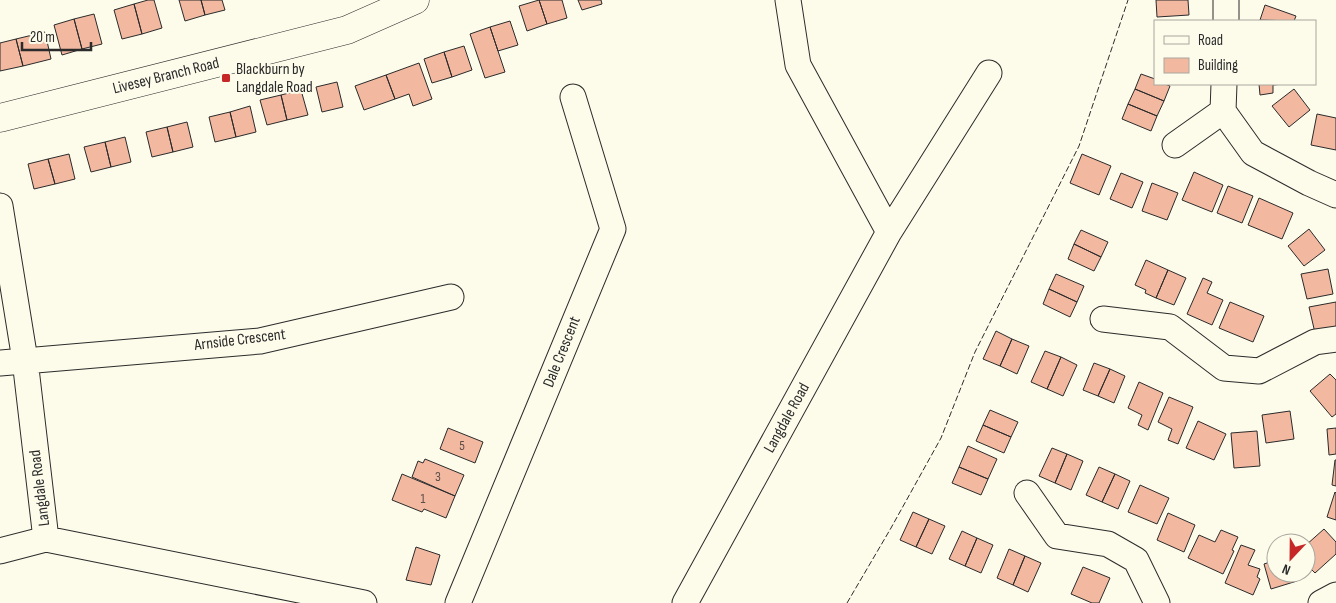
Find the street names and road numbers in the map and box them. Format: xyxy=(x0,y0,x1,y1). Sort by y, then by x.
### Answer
street label: Livesey Branch Road xyxy=(111,54,221,98)
street label: Dale Crescent xyxy=(539,314,585,390)
street label: Arnside Crescent xyxy=(192,325,287,355)
street label: Langdale Road xyxy=(760,380,814,456)
street label: Langdale Road xyxy=(26,449,54,527)

